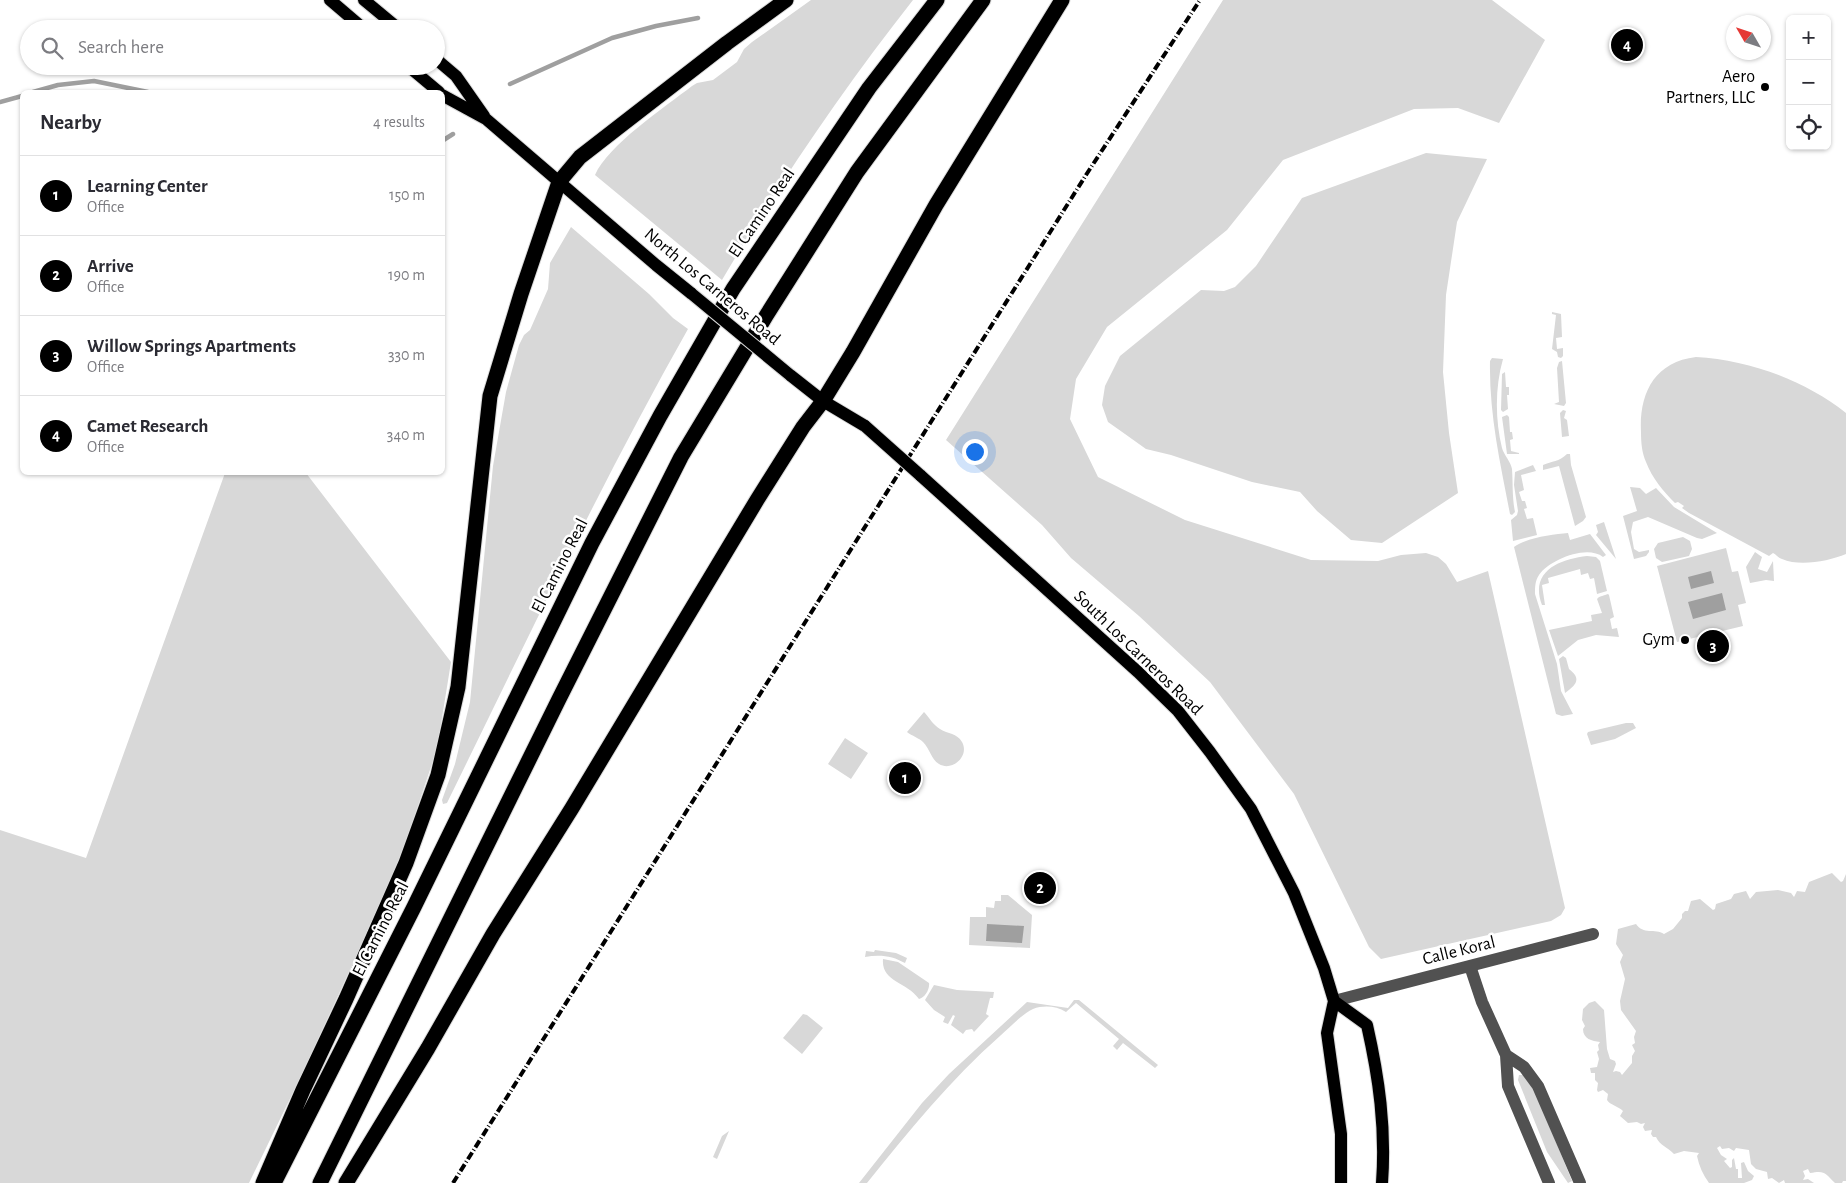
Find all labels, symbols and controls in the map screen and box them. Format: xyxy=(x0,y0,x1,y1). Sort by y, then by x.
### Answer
north arrow xyxy=(1726,15,1771,60)
map controls xyxy=(1786,15,1831,150)
button: + xyxy=(1786,15,1831,60)
search box xyxy=(20,20,445,75)
pin: 4 xyxy=(1611,26,1643,64)
icon: search xyxy=(38,34,66,62)
text: Search here xyxy=(78,38,164,57)
button: − xyxy=(1786,60,1831,105)
place label: Aero Partners, LLC xyxy=(1666,68,1755,107)
marker: Aero Partners, LLC xyxy=(1759,81,1771,93)
button: locate xyxy=(1786,105,1831,150)
text: Nearby xyxy=(40,112,101,133)
text: 4 results xyxy=(373,114,425,130)
street label: El Camino Real xyxy=(726,165,798,261)
text: Learning Center xyxy=(87,177,208,196)
text: 1 xyxy=(53,187,59,203)
text: 150 m xyxy=(389,187,425,203)
text: Office xyxy=(87,199,124,215)
street label: North Los Carneros Road xyxy=(641,225,783,349)
text: Arrive xyxy=(87,257,134,276)
text: 2 xyxy=(52,267,60,283)
text: 190 m xyxy=(388,267,425,283)
text: Office xyxy=(87,279,124,295)
text: Willow Springs Apartments xyxy=(87,337,296,356)
text: 3 xyxy=(53,347,59,363)
text: 330 m xyxy=(388,347,425,363)
text: Office xyxy=(87,359,124,375)
text: Camet Research xyxy=(87,417,208,436)
text: 4 xyxy=(52,427,60,443)
text: 340 m xyxy=(387,427,425,443)
text: Office xyxy=(87,439,124,455)
your location xyxy=(962,439,988,465)
street label: El Camino Real xyxy=(528,516,592,616)
street label: South Los Carneros Road xyxy=(1070,587,1206,719)
pin: 3 xyxy=(1697,627,1729,665)
place label: Gym xyxy=(1642,631,1675,649)
marker: Gym xyxy=(1679,634,1691,646)
pin: 1 xyxy=(889,759,921,797)
pin: 2 xyxy=(1024,869,1056,907)
street label: El Camino Real xyxy=(349,879,413,979)
street label: Calle Koral xyxy=(1421,933,1497,969)

